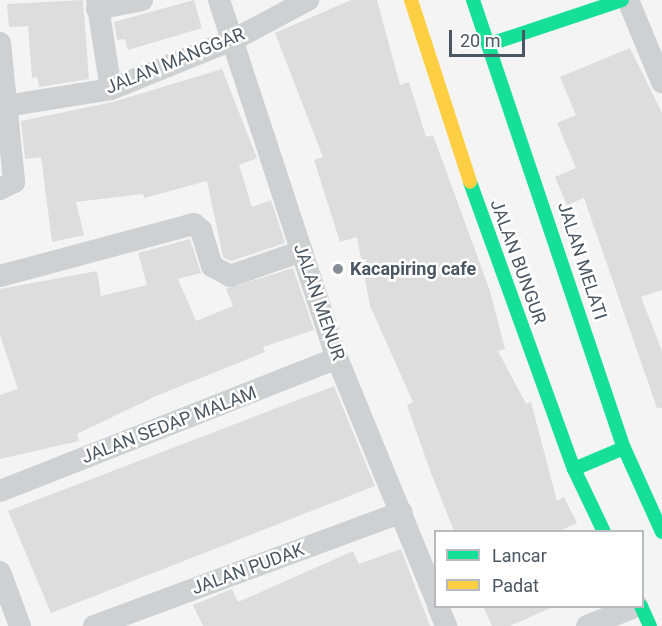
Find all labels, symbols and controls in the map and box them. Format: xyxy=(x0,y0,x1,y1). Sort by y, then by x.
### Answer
scale bar xyxy=(452,18,528,56)
street label: JALAN MANGGAR xyxy=(102,23,248,99)
text: 20 m xyxy=(460,30,500,51)
street label: JALAN BUNGUR xyxy=(485,197,551,327)
street label: JALAN MELATI xyxy=(553,199,611,323)
street label: JALAN MENUR xyxy=(289,241,349,363)
place label: Kacapiring cafe xyxy=(350,258,476,280)
marker: Kacapiring cafe xyxy=(331,262,345,276)
street label: JALAN SEDAP MALAM xyxy=(79,382,259,468)
legend xyxy=(434,530,644,608)
street label: JALAN PUDAK xyxy=(189,539,307,599)
text: Lancar xyxy=(492,545,547,566)
text: Padat xyxy=(492,575,539,596)

